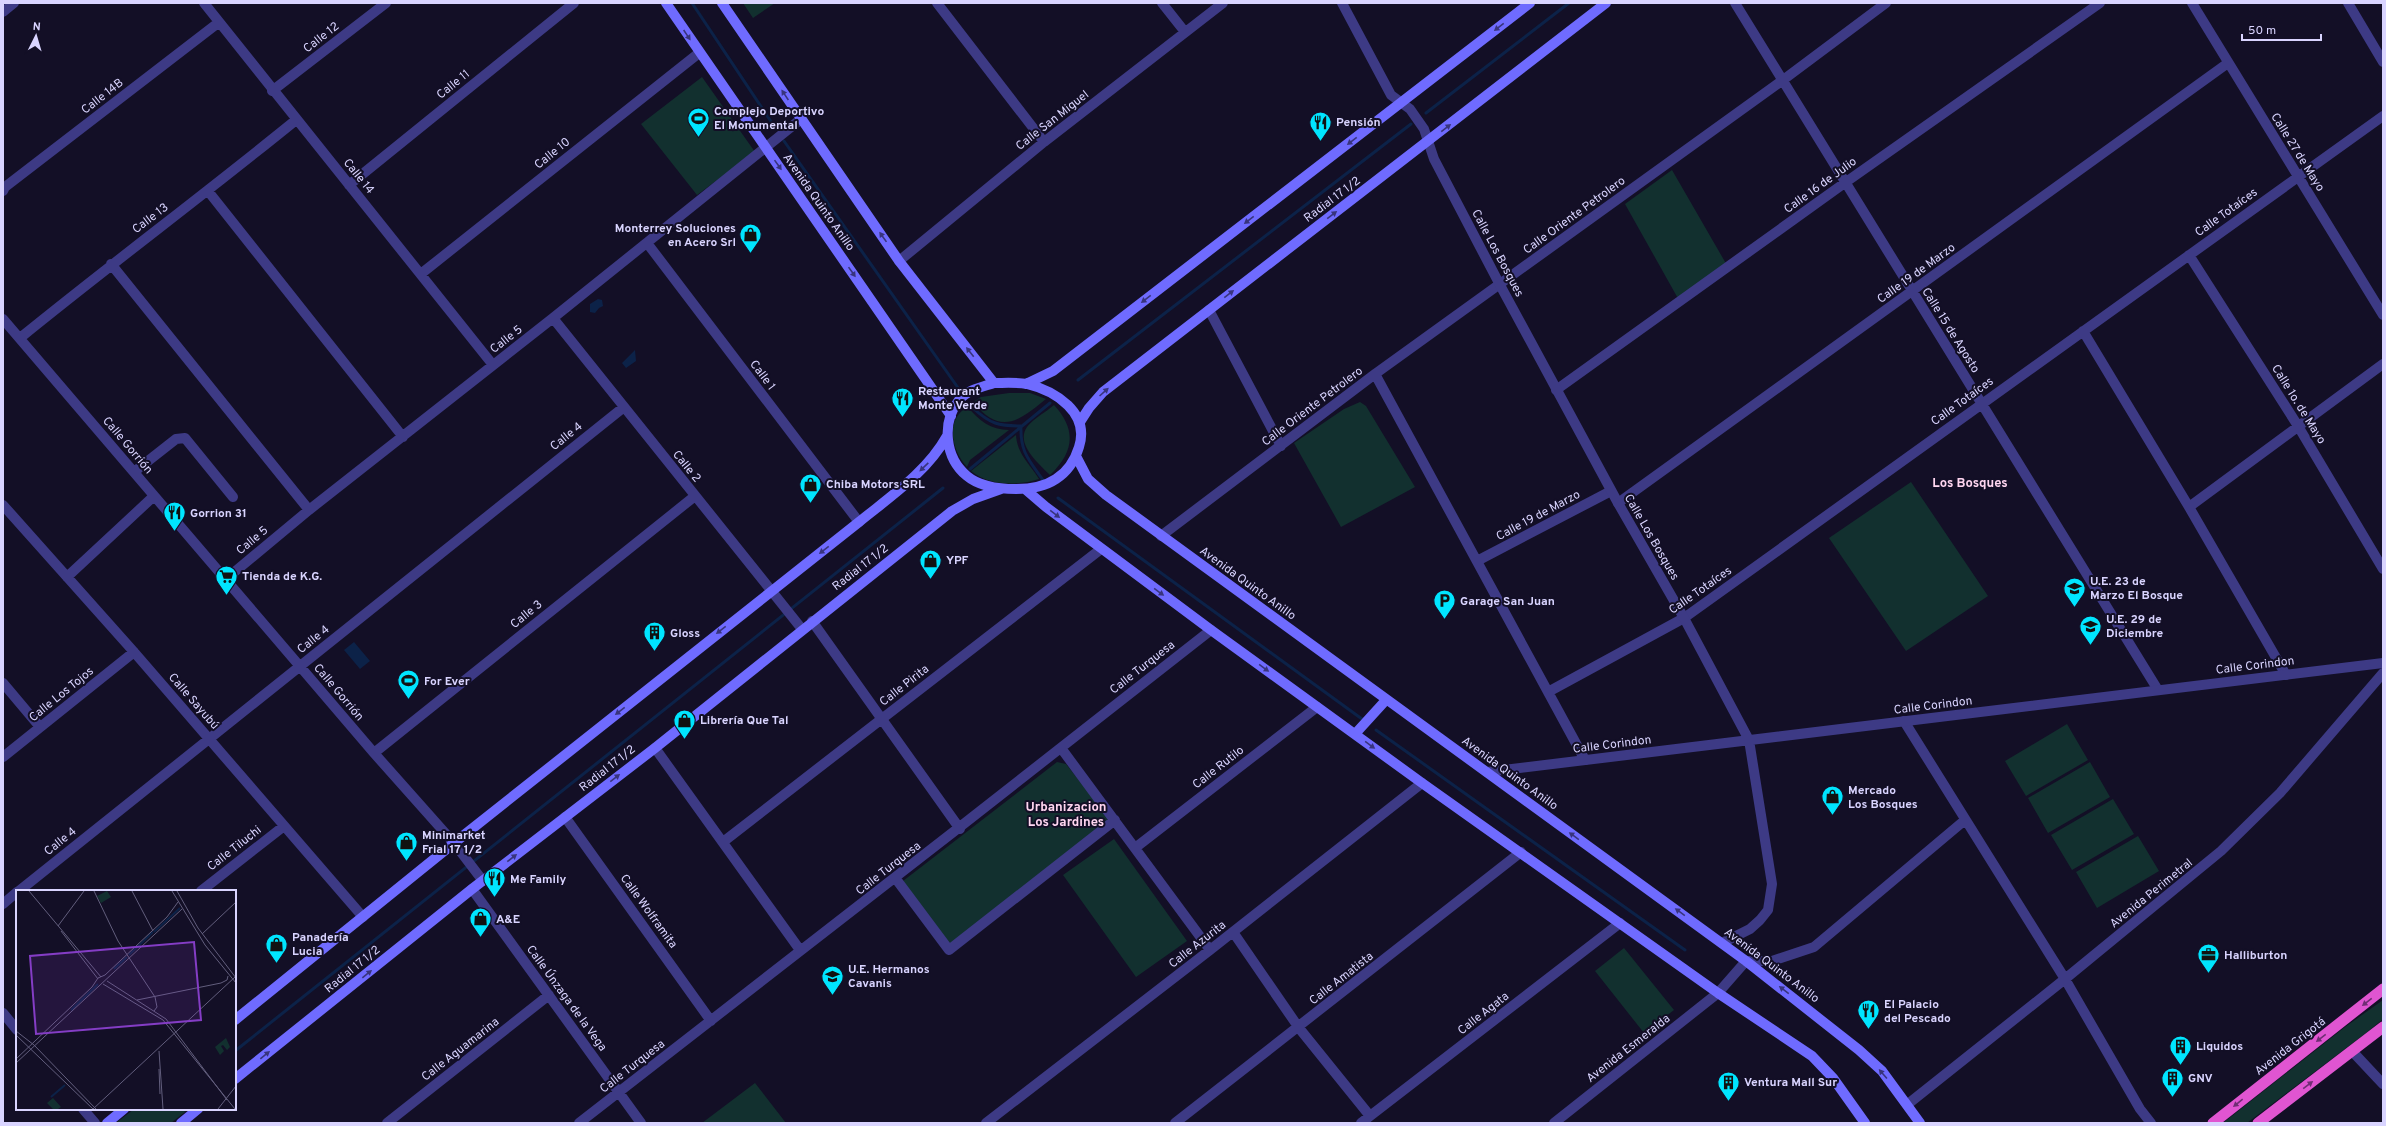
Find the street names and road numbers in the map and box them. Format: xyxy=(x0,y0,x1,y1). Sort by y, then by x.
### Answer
street label: Calle 12 xyxy=(300,19,343,57)
street label: Calle 11 xyxy=(434,66,474,103)
street label: Calle 14B xyxy=(78,75,127,118)
street label: Calle San Miguel xyxy=(1013,87,1092,154)
street label: Calle 27 de Mayo xyxy=(2267,110,2328,195)
street label: Calle 10 xyxy=(531,134,574,173)
street label: Avenida Quinto Anillo xyxy=(779,151,858,255)
street label: Calle 16 de Julio xyxy=(1781,154,1860,218)
street label: Calle 14 xyxy=(339,156,377,198)
street label: Radial 17 1/2 xyxy=(1301,173,1364,226)
street label: Calle Oriente Petrolero xyxy=(1520,173,1629,258)
street label: Calle Totaíces xyxy=(2192,185,2261,241)
street label: Calle 13 xyxy=(129,200,172,238)
street label: Calle Los Bosques xyxy=(1467,207,1527,300)
street label: Calle 19 de Marzo xyxy=(1874,240,1959,308)
street label: Calle 15 de Agosto xyxy=(1917,285,1983,377)
street label: Calle 5 xyxy=(487,322,526,358)
street label: Calle 1 xyxy=(746,357,779,394)
street label: Calle 1o. de Mayo xyxy=(2267,362,2329,448)
street label: Calle Oriente Petrolero xyxy=(1259,363,1367,450)
street label: Calle Totaíces xyxy=(1928,374,1997,430)
street label: Calle Gorrión xyxy=(99,414,156,478)
street label: Calle 4 xyxy=(547,419,586,455)
street label: Calle 2 xyxy=(668,447,704,486)
street label: Calle 19 de Marzo xyxy=(1494,487,1584,545)
street label: Calle Los Bosques xyxy=(1620,492,1682,583)
street label: Calle 5 xyxy=(233,523,272,559)
street label: Radial 17 1/2 xyxy=(829,541,892,595)
street label: Avenida Quinto Anillo xyxy=(1196,543,1299,624)
street label: Calle Totaíces xyxy=(1666,563,1735,618)
street label: Calle 3 xyxy=(507,597,546,633)
street label: Calle 4 xyxy=(294,622,333,658)
street label: Calle Turquesa xyxy=(1107,637,1178,698)
street label: Calle Corindon xyxy=(2215,653,2295,679)
street label: Calle Gorrión xyxy=(310,661,367,725)
street label: Calle Pirita xyxy=(877,661,933,710)
street label: Calle Los Tojos xyxy=(26,664,97,726)
street label: Calle Sayubú xyxy=(164,670,222,733)
street label: Calle Corindon xyxy=(1893,693,1973,719)
street label: Calle Corindon xyxy=(1572,732,1652,758)
street label: Avenida Quinto Anillo xyxy=(1458,733,1561,814)
street label: Radial 17 1/2 xyxy=(576,742,639,796)
street label: Calle Rutilo xyxy=(1190,742,1248,793)
street label: Calle Tiluchi xyxy=(204,823,265,875)
street label: Calle 4 xyxy=(41,824,80,860)
street label: Calle Turquesa xyxy=(853,838,924,899)
street label: Avenida Perimetral xyxy=(2107,855,2196,932)
street label: Calle Wolframita xyxy=(616,871,681,952)
street label: Calle Azurita xyxy=(1166,917,1230,972)
street label: Avenida Quinto Anillo xyxy=(1720,925,1823,1007)
street label: Radial 17 1/2 xyxy=(321,942,384,997)
street label: Calle Únzaga de la Vega xyxy=(522,942,610,1055)
street label: Calle Amatista xyxy=(1306,949,1377,1009)
street label: Calle Agata xyxy=(1455,989,1513,1039)
street label: Avenida Esmeralda xyxy=(1583,1011,1674,1087)
street label: Calle Aguamarina xyxy=(418,1014,503,1085)
street label: Avenida Grigotá xyxy=(2252,1014,2329,1080)
street label: Calle Turquesa xyxy=(597,1036,668,1097)

